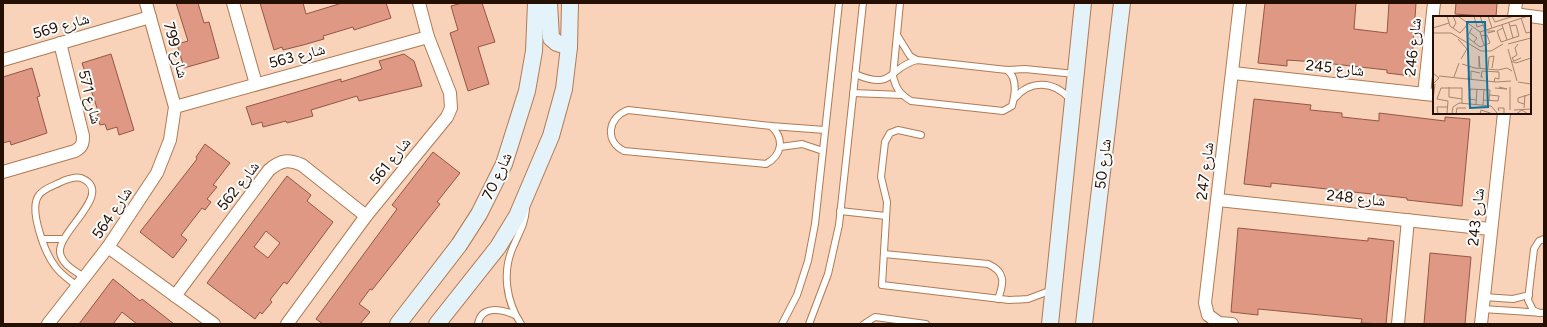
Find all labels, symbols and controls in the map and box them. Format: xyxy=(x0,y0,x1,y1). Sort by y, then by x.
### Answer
street label: شارع 569 xyxy=(31,9,92,44)
inset map xyxy=(1433,16,1531,114)
street label: شارع 246 xyxy=(1401,17,1426,77)
street label: شارع 799 xyxy=(159,20,192,80)
street label: شارع 563 xyxy=(267,40,327,73)
street label: شارع 245 xyxy=(1305,56,1365,81)
street label: شارع 571 xyxy=(74,68,105,126)
street label: شارع 561 xyxy=(366,134,415,189)
street label: شارع 50 xyxy=(1091,138,1116,190)
street label: شارع 247 xyxy=(1193,141,1218,201)
street label: شارع 70 xyxy=(478,149,517,203)
street label: شارع 562 xyxy=(213,158,264,215)
street label: شارع 564 xyxy=(88,184,137,243)
street label: شارع 248 xyxy=(1326,186,1386,211)
street label: شارع 243 xyxy=(1464,187,1489,247)

